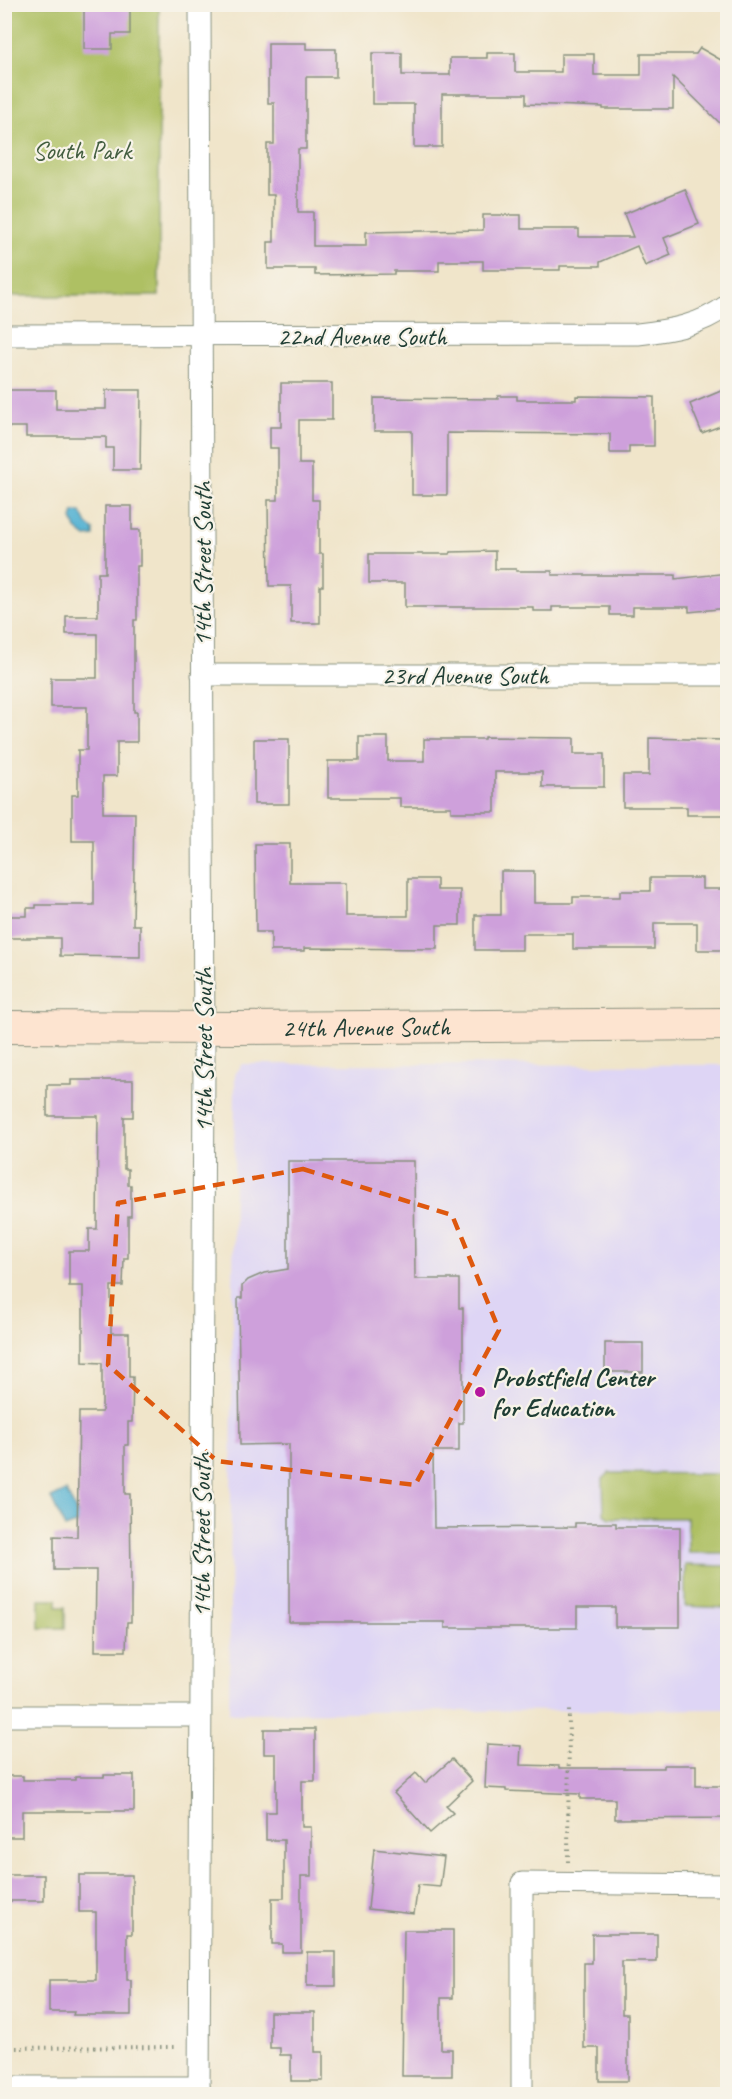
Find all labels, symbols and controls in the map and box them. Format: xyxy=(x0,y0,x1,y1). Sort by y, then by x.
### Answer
park label: South Park xyxy=(33,134,134,167)
street label: 22nd Avenue South xyxy=(277,320,448,353)
street label: 14th Street South xyxy=(186,480,219,646)
street label: 23rd Avenue South xyxy=(381,659,550,692)
street label: 14th Street South xyxy=(187,966,220,1132)
street label: 24th Avenue South xyxy=(282,1010,451,1045)
place label: Probstfield Center for Education xyxy=(492,1361,656,1424)
marker: Probstfield Center for Education xyxy=(473,1385,487,1399)
street label: 14th Street South xyxy=(185,1451,218,1617)

